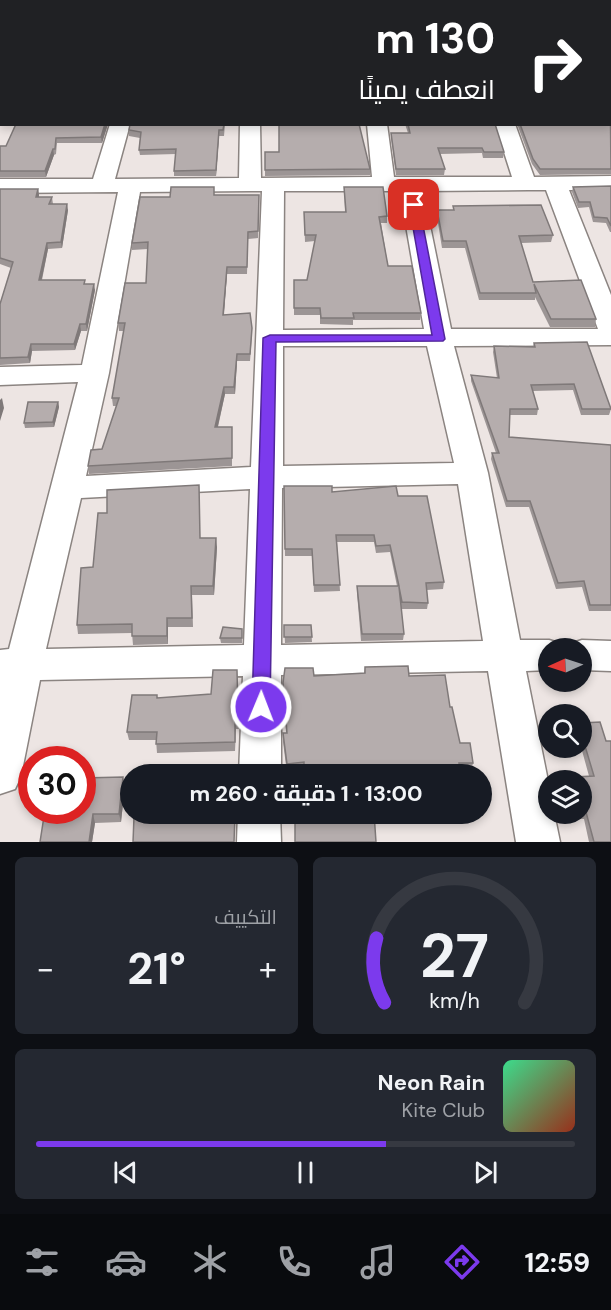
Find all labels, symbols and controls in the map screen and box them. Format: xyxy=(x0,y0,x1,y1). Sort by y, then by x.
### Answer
text: 130 m xyxy=(375,11,495,66)
icon: right xyxy=(516,24,594,102)
text: انعطف يمينًا xyxy=(358,72,495,107)
pin xyxy=(388,179,439,230)
icon: arrive xyxy=(397,188,430,221)
north arrow xyxy=(538,638,592,692)
map controls xyxy=(538,638,592,824)
position arrow xyxy=(229,675,293,739)
button: search xyxy=(538,704,592,758)
speed limit sign: 30 xyxy=(18,746,96,824)
button: layers xyxy=(538,770,592,824)
text: 13:00 · 1 دقيقة · 260 m xyxy=(189,779,423,808)
text: التكييف xyxy=(214,904,277,930)
text: 27 xyxy=(420,915,489,996)
text: 21° xyxy=(127,939,186,998)
text: − xyxy=(36,947,54,990)
text: + xyxy=(259,947,277,990)
text: km/h xyxy=(429,987,480,1015)
text: Neon Rain xyxy=(378,1068,485,1097)
text: Kite Club xyxy=(402,1097,485,1123)
icon: previous xyxy=(109,1156,142,1189)
icon: pause xyxy=(289,1156,322,1189)
icon: next xyxy=(469,1156,502,1189)
icon: filters xyxy=(21,1241,63,1283)
icon: car xyxy=(105,1241,147,1283)
icon: climate xyxy=(189,1241,231,1283)
icon: phone xyxy=(273,1241,315,1283)
icon: music xyxy=(357,1241,399,1283)
icon: directions xyxy=(441,1241,483,1283)
text: 12:59 xyxy=(524,1245,590,1280)

